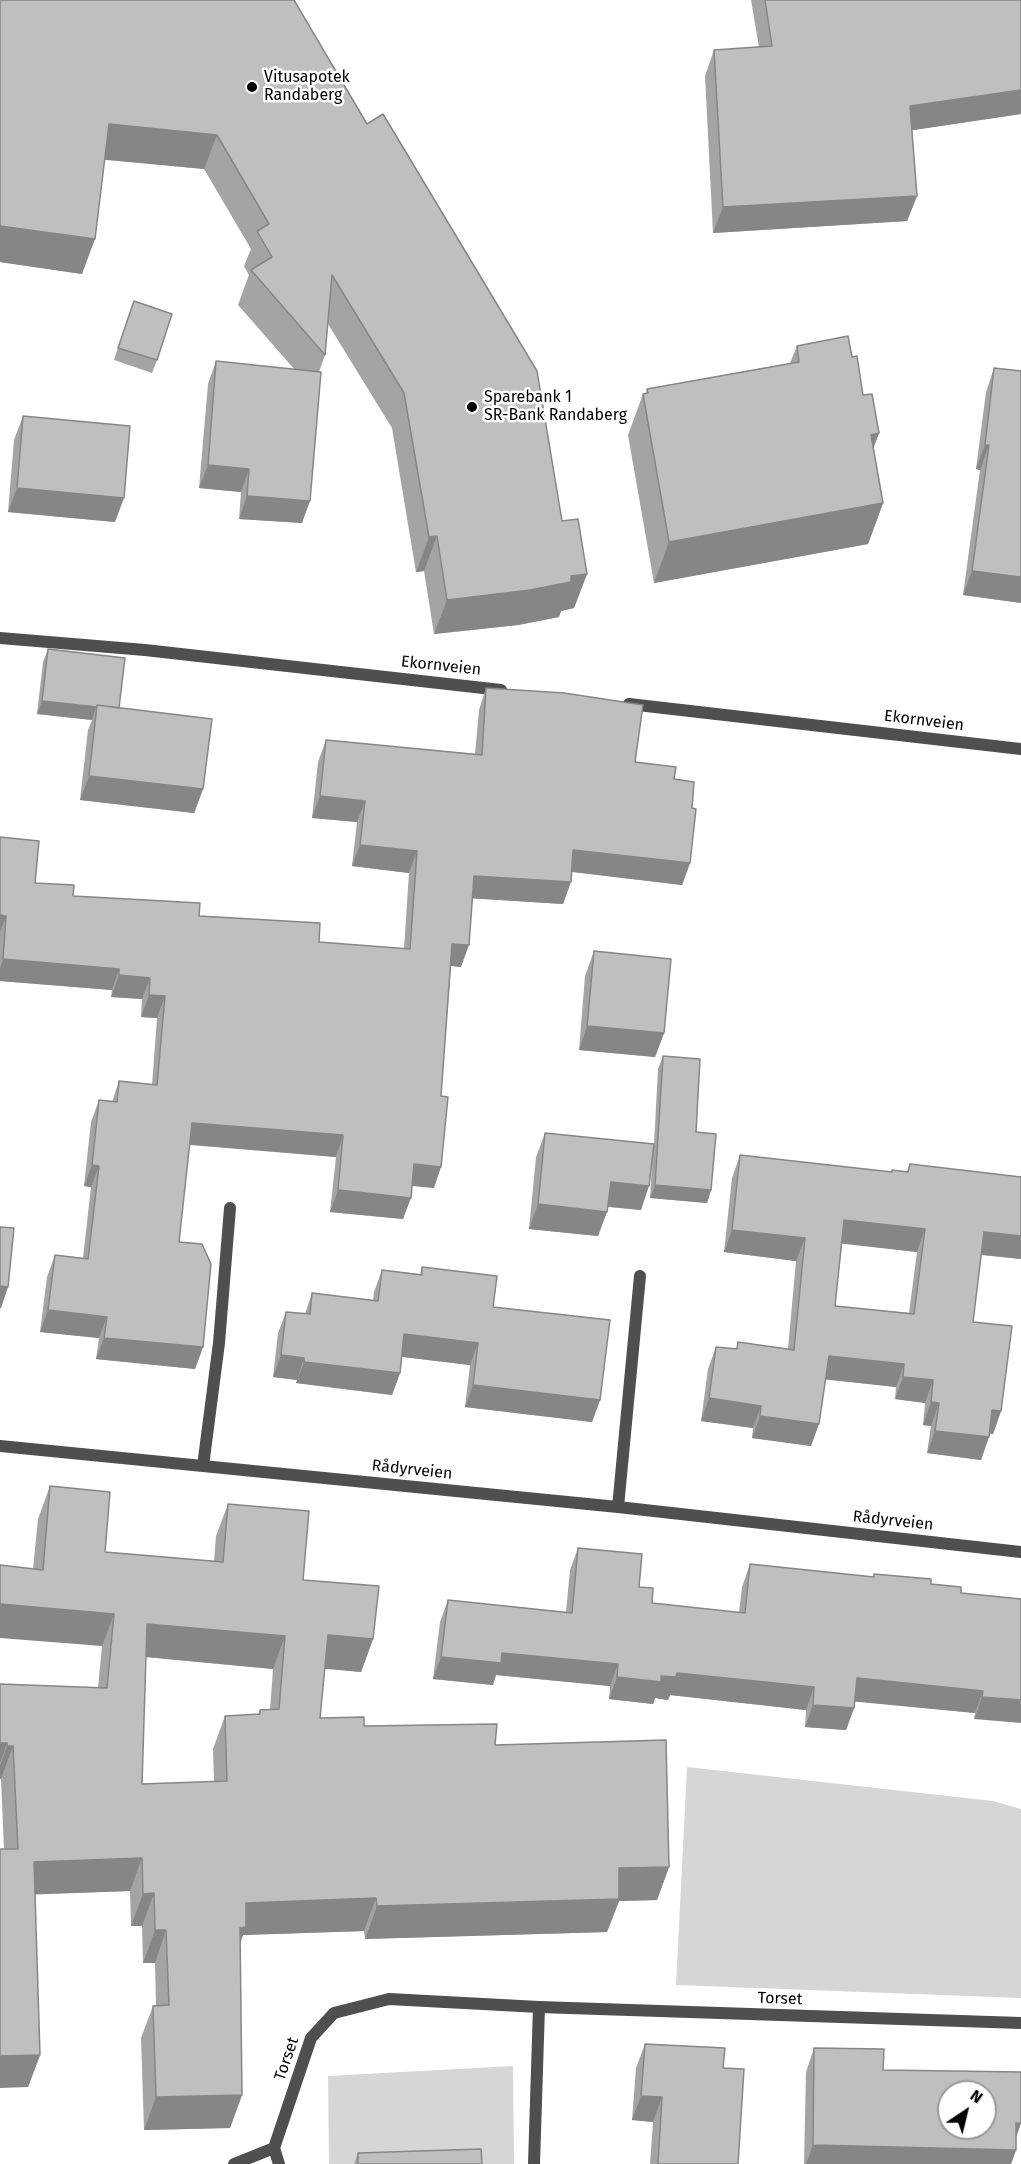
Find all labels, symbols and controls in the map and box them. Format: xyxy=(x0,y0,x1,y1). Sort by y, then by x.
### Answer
place label: Vitusapotek Randaberg xyxy=(264,68,350,106)
marker: Vitusapotek Randaberg xyxy=(245,80,259,94)
place label: Sparebank 1 SR-Bank Randaberg xyxy=(484,388,627,426)
marker: Sparebank 1 SR-Bank Randaberg xyxy=(465,400,479,414)
street label: Ekornveien xyxy=(400,652,482,680)
street label: Ekornveien xyxy=(883,707,965,735)
street label: Rådyrveien xyxy=(371,1456,453,1484)
street label: Rådyrveien xyxy=(852,1507,934,1535)
street label: Torset xyxy=(757,1989,803,2009)
street label: Torset xyxy=(271,2035,303,2083)
north arrow xyxy=(937,2080,997,2140)
text: N xyxy=(967,2086,986,2107)

